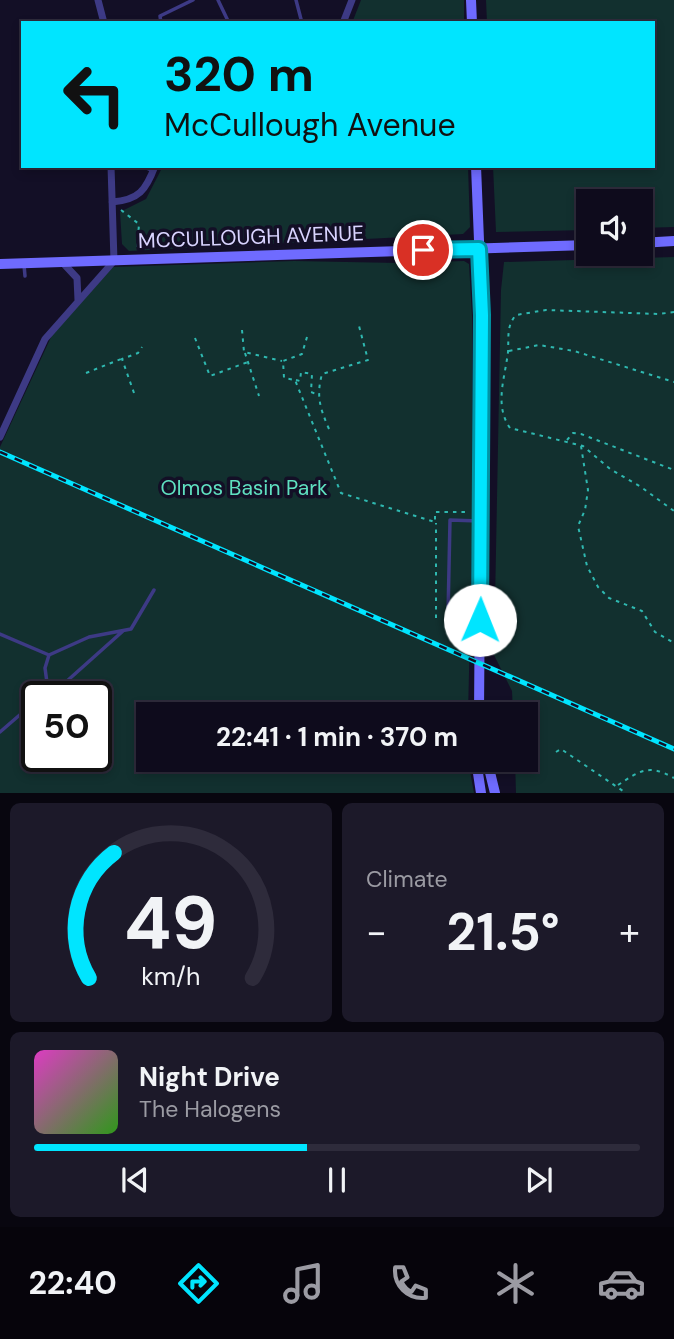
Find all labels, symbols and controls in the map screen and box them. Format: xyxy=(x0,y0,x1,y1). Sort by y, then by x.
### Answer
text: 320 m xyxy=(164,42,314,106)
icon: left xyxy=(49,49,140,140)
text: McCullough Avenue xyxy=(164,104,456,146)
map controls xyxy=(576,189,653,266)
button: sound xyxy=(576,189,653,266)
street label: MCCULLOUGH AVENUE xyxy=(138,219,364,255)
pin xyxy=(393,220,453,280)
icon: arrive xyxy=(404,231,442,269)
park label: Olmos Basin Park xyxy=(160,474,328,502)
position arrow xyxy=(443,583,517,657)
speed limit sign: 50 xyxy=(21,681,112,772)
text: 22:41 · 1 min · 370 m xyxy=(216,720,458,754)
text: Climate xyxy=(366,864,448,894)
text: 49 xyxy=(124,877,218,972)
text: 21.5° xyxy=(446,898,560,966)
text: − xyxy=(366,907,387,957)
text: + xyxy=(619,907,640,957)
text: km/h xyxy=(141,960,201,993)
text: Night Drive xyxy=(139,1060,280,1094)
text: The Halogens xyxy=(139,1094,281,1124)
icon: previous xyxy=(116,1161,154,1199)
icon: pause xyxy=(318,1161,356,1199)
icon: next xyxy=(520,1161,558,1199)
icon: directions xyxy=(174,1259,223,1308)
icon: music xyxy=(279,1259,328,1308)
icon: phone xyxy=(385,1259,434,1308)
icon: climate xyxy=(491,1259,540,1308)
icon: car xyxy=(597,1259,646,1308)
text: 22:40 xyxy=(28,1262,117,1304)

